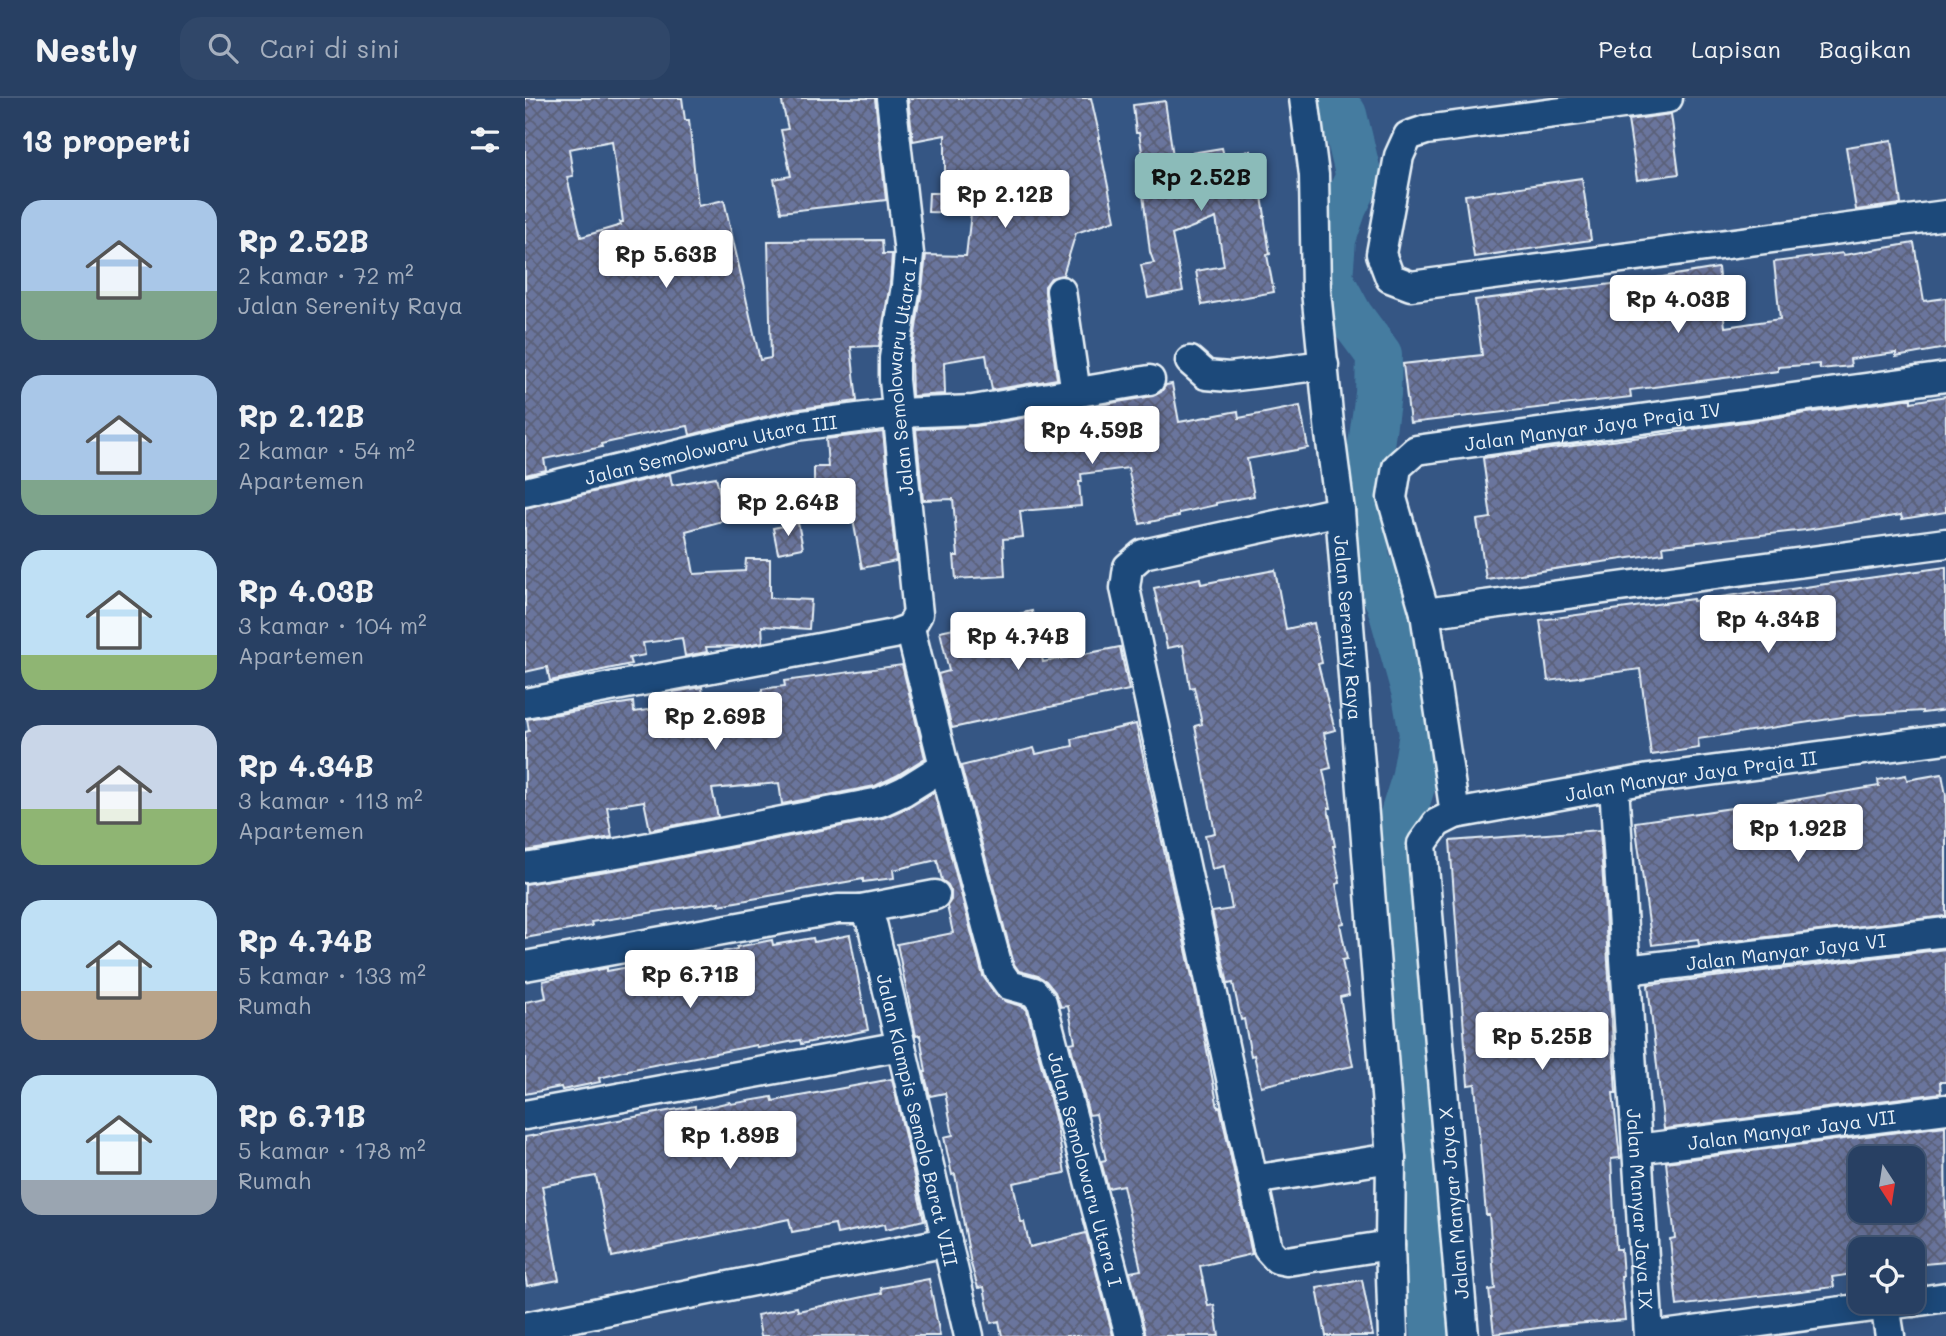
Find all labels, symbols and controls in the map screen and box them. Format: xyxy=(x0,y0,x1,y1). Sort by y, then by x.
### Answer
search box xyxy=(180,17,670,80)
text: Nestly xyxy=(35,27,138,70)
icon: search xyxy=(204,29,242,67)
text: Cari di sini xyxy=(260,31,400,65)
text: Peta xyxy=(1598,33,1653,64)
text: Lapisan xyxy=(1691,33,1781,64)
text: Bagikan xyxy=(1819,33,1911,64)
text: 13 properti xyxy=(21,120,192,160)
icon: filters xyxy=(466,121,504,159)
pin: Rp 2.52B xyxy=(1129,153,1273,213)
text: Rp 2.52B xyxy=(1151,161,1251,191)
pin: Rp 2.12B xyxy=(933,170,1077,230)
text: Rp 2.12B xyxy=(956,178,1054,208)
text: Rp 2.52B xyxy=(238,220,369,260)
icon: home xyxy=(77,228,161,312)
pin: Rp 5.63B xyxy=(594,230,738,290)
text: Rp 5.63B xyxy=(615,238,717,268)
street label: Jalan Semolowaru Utara I xyxy=(881,255,921,497)
text: 2 kamar · 72 m² xyxy=(238,260,414,290)
pin: Rp 4.03B xyxy=(1606,275,1750,335)
text: Rp 4.03B xyxy=(1626,283,1730,313)
text: Jalan Serenity Raya xyxy=(238,290,463,320)
text: Rp 2.12B xyxy=(238,395,365,435)
street label: Jalan Manyar Jaya Praja IV xyxy=(1463,396,1722,456)
icon: home xyxy=(77,403,161,487)
pin: Rp 4.59B xyxy=(1020,406,1164,466)
street label: Jalan Semolowaru Utara III xyxy=(582,408,839,490)
text: Rp 4.59B xyxy=(1040,414,1144,444)
text: 2 kamar · 54 m² xyxy=(238,435,415,465)
text: Apartemen xyxy=(238,465,364,495)
pin: Rp 2.64B xyxy=(716,478,860,538)
text: Rp 2.64B xyxy=(737,486,839,516)
street label: Jalan Serenity Raya xyxy=(1329,534,1369,721)
text: Rp 4.03B xyxy=(238,570,374,610)
icon: home xyxy=(77,578,161,662)
pin: Rp 4.34B xyxy=(1696,596,1840,655)
text: Rp 4.34B xyxy=(1716,603,1820,633)
text: 3 kamar · 104 m² xyxy=(238,610,427,640)
pin: Rp 4.74B xyxy=(946,612,1090,672)
text: Rp 4.74B xyxy=(966,620,1070,650)
text: Apartemen xyxy=(238,640,364,670)
pin: Rp 2.69B xyxy=(643,692,787,752)
text: Rp 2.69B xyxy=(664,700,766,730)
street label: Jalan Manyar Jaya Praja II xyxy=(1563,744,1819,806)
text: Rp 4.34B xyxy=(238,745,374,785)
icon: home xyxy=(77,753,161,837)
text: 3 kamar · 113 m² xyxy=(238,785,423,815)
pin: Rp 1.92B xyxy=(1726,804,1870,864)
text: Rp 1.92B xyxy=(1749,812,1847,842)
text: Apartemen xyxy=(238,815,364,845)
text: Rp 4.74B xyxy=(238,920,373,960)
street label: Jalan Manyar Jaya VI xyxy=(1685,927,1887,975)
icon: home xyxy=(77,928,161,1012)
pin: Rp 6.71B xyxy=(618,950,762,1010)
text: Rp 6.71B xyxy=(641,958,739,988)
text: 5 kamar · 133 m² xyxy=(238,960,426,990)
street label: Jalan Klampis Semolo Barat VIII xyxy=(872,971,965,1268)
text: Rumah xyxy=(238,990,311,1020)
pin: Rp 5.25B xyxy=(1470,1012,1614,1072)
text: Rp 5.25B xyxy=(1492,1020,1593,1050)
street label: Jalan Semolowaru Utara I xyxy=(1043,1049,1129,1289)
text: Rp 6.71B xyxy=(238,1095,366,1135)
icon: home xyxy=(77,1103,161,1187)
street label: Jalan Manyar Jaya VII xyxy=(1686,1103,1897,1155)
street label: Jalan Manyar Jaya X xyxy=(1432,1106,1474,1300)
street label: Jalan Manyar Jaya IX xyxy=(1622,1108,1660,1311)
pin: Rp 1.89B xyxy=(658,1112,802,1171)
text: Rp 1.89B xyxy=(680,1119,780,1149)
text: 5 kamar · 178 m² xyxy=(238,1135,426,1165)
north arrow xyxy=(1848,1146,1925,1223)
map controls xyxy=(1848,1146,1925,1314)
text: Rumah xyxy=(238,1165,311,1195)
button: locate xyxy=(1848,1237,1925,1314)

